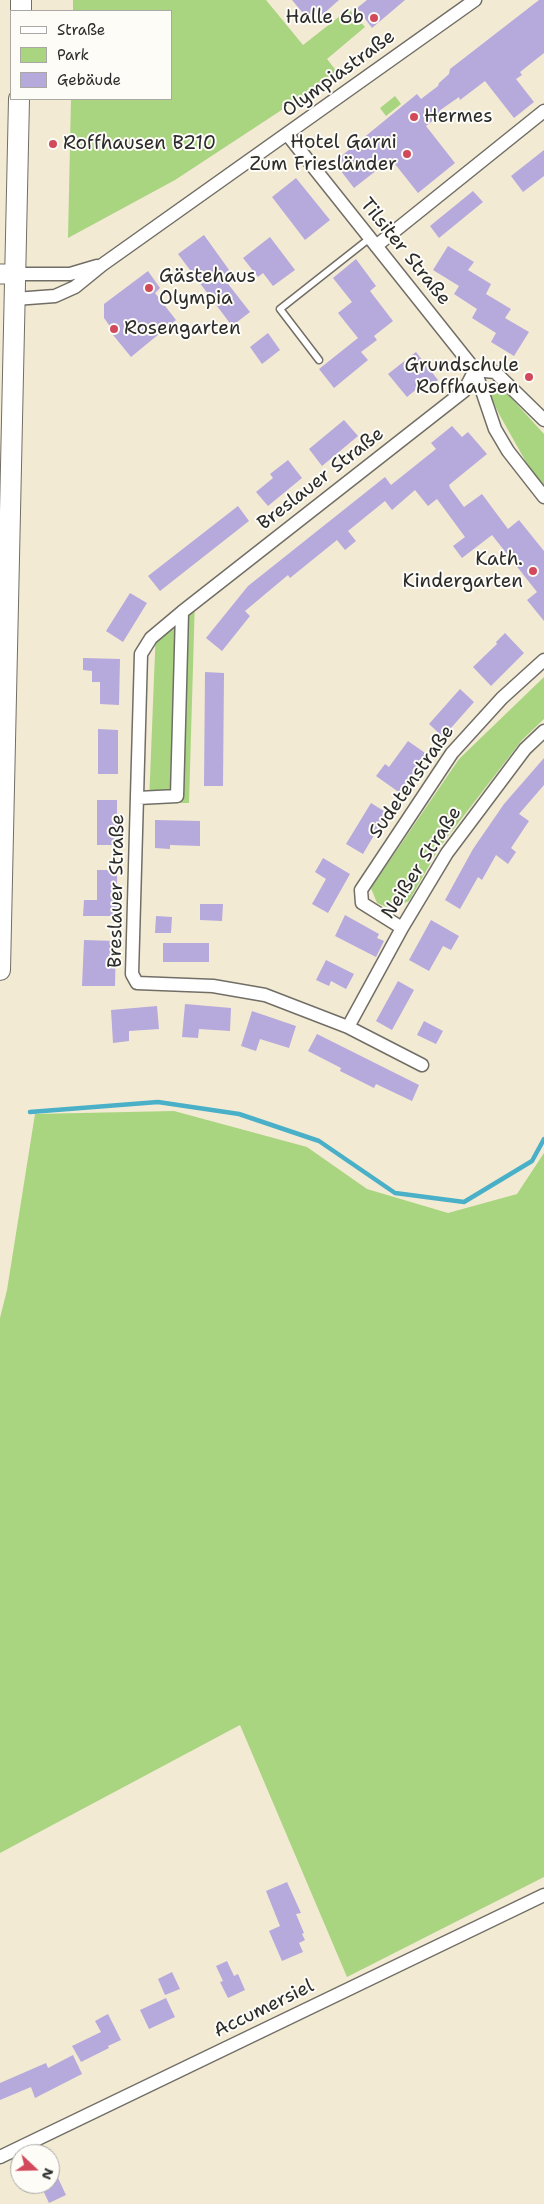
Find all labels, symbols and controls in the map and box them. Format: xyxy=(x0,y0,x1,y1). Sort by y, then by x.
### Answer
place label: Halle 6b xyxy=(286,7,364,29)
legend xyxy=(10,10,172,100)
marker: Halle 6b xyxy=(368,12,380,24)
text: Straße xyxy=(57,20,105,40)
street label: Olympiastraße xyxy=(278,25,400,123)
text: Park xyxy=(57,45,89,65)
text: Gebäude xyxy=(57,70,121,90)
place label: Hermes xyxy=(424,106,493,128)
marker: Hermes xyxy=(408,111,420,123)
place label: Hotel Garni Zum Friesländer xyxy=(249,132,397,176)
place label: Roffhausen B210 xyxy=(63,133,216,155)
marker: Roffhausen B210 xyxy=(47,138,59,150)
marker: Hotel Garni Zum Friesländer xyxy=(401,148,413,160)
street label: Tilsiter Straße xyxy=(355,194,455,310)
place label: Gästehaus Olympia xyxy=(159,266,256,310)
marker: Gästehaus Olympia xyxy=(143,282,155,294)
place label: Rosengarten xyxy=(124,318,241,340)
marker: Rosengarten xyxy=(108,323,120,335)
place label: Grundschule Roffhausen xyxy=(404,355,519,399)
marker: Grundschule Roffhausen xyxy=(523,371,535,383)
street label: Breslauer Straße xyxy=(253,423,389,535)
place label: Kath. Kindergarten xyxy=(402,549,523,593)
marker: Kath. Kindergarten xyxy=(527,565,539,577)
street label: Sudetenstraße xyxy=(364,721,460,843)
street label: Neißer Straße xyxy=(377,802,467,924)
street label: Breslauer Straße xyxy=(104,814,130,968)
street label: Accumersiel xyxy=(210,1975,318,2043)
north arrow xyxy=(10,2144,60,2194)
text: N xyxy=(38,2166,58,2182)

